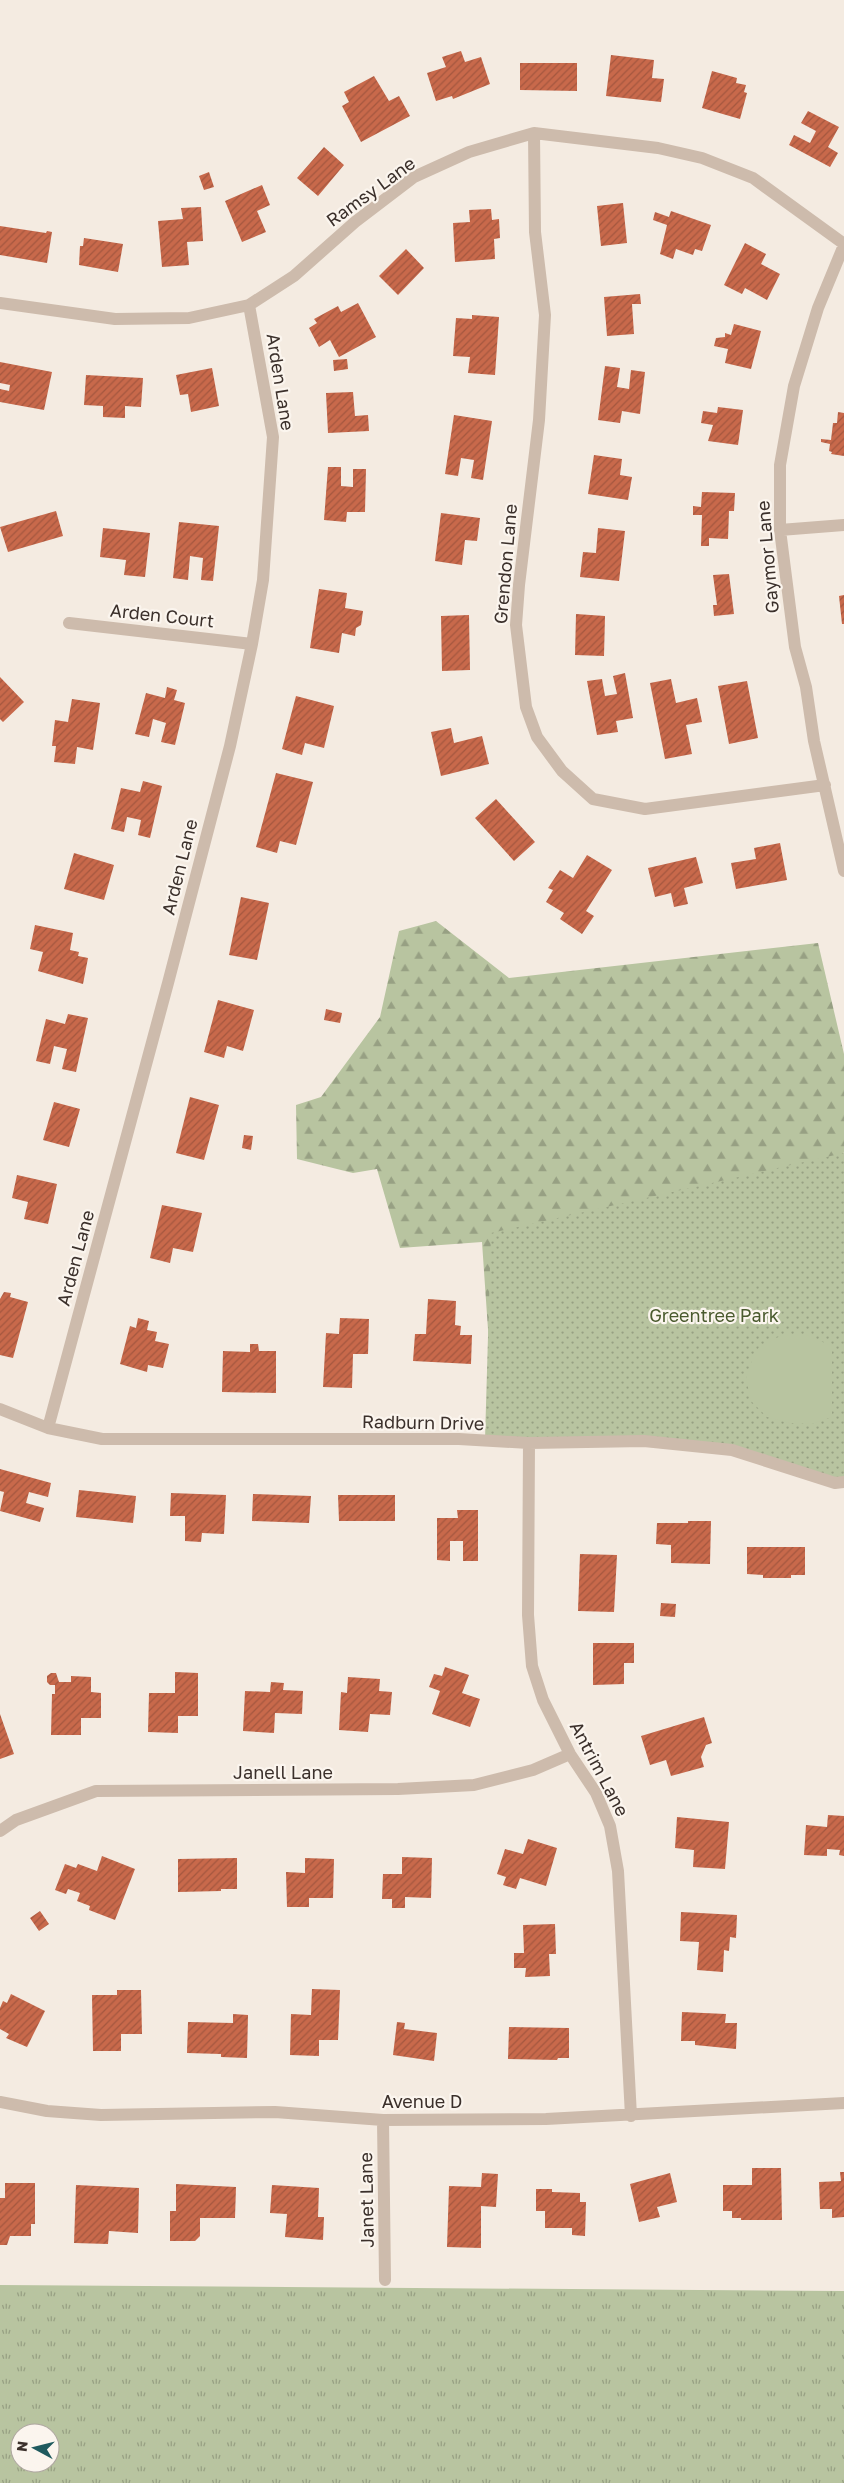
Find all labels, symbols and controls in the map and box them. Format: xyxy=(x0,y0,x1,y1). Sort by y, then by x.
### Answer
street label: Ramsy Lane xyxy=(322,152,419,231)
street label: Arden Lane xyxy=(262,332,300,432)
street label: Gaymor Lane xyxy=(751,500,783,614)
street label: Grendon Lane xyxy=(489,503,521,625)
street label: Arden Court xyxy=(109,599,215,631)
street label: Arden Lane xyxy=(156,816,202,917)
street label: Arden Lane xyxy=(52,1208,98,1308)
park label: Greentree Park xyxy=(649,1304,779,1326)
street label: Radburn Drive xyxy=(362,1410,484,1434)
street label: Antrim Lane xyxy=(566,1717,634,1820)
street label: Janell Lane xyxy=(233,1761,333,1783)
street label: Avenue D xyxy=(382,2090,462,2112)
street label: Janet Lane xyxy=(354,2152,378,2248)
north arrow xyxy=(10,2423,60,2473)
text: N xyxy=(13,2440,31,2453)

